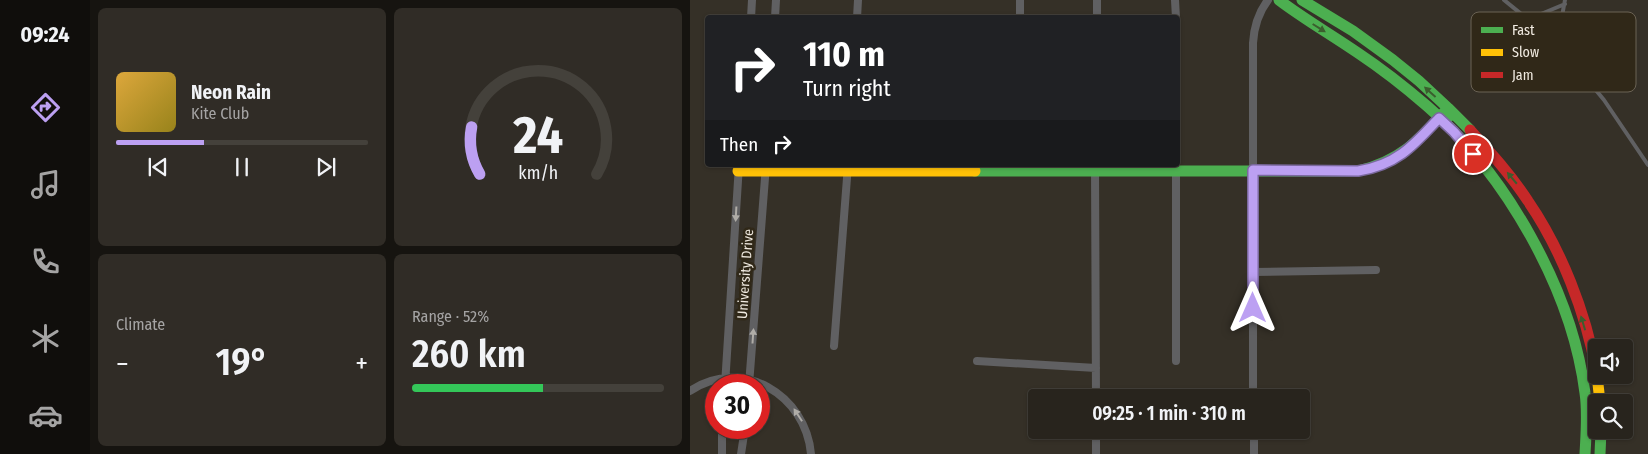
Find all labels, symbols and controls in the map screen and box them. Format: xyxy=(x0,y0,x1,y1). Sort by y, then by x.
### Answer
legend xyxy=(1471,12,1636,92)
text: 09:24 xyxy=(20,21,70,48)
text: Fast xyxy=(1512,22,1535,39)
one-way arrow xyxy=(1312,23,1326,32)
text: 110 m xyxy=(803,33,885,75)
icon: right xyxy=(720,35,785,100)
text: Slow xyxy=(1512,44,1539,61)
text: Jam xyxy=(1512,67,1533,84)
text: Turn right xyxy=(803,75,891,102)
text: Neon Rain xyxy=(191,81,271,104)
one-way arrow xyxy=(1424,86,1437,97)
icon: directions xyxy=(28,90,63,125)
text: Kite Club xyxy=(191,104,249,123)
text: 24 xyxy=(512,104,563,167)
icon: right xyxy=(768,130,796,158)
text: Then xyxy=(720,133,758,156)
pin xyxy=(1452,133,1494,175)
icon: arrive xyxy=(1459,140,1487,168)
icon: previous xyxy=(144,153,172,181)
icon: pause xyxy=(228,153,256,181)
icon: next xyxy=(312,153,340,181)
text: km/h xyxy=(518,162,558,184)
icon: music xyxy=(28,167,63,202)
one-way arrow xyxy=(1506,172,1517,185)
one-way arrow xyxy=(731,206,739,222)
street label: University Drive xyxy=(734,228,757,320)
icon: phone xyxy=(28,244,63,279)
position arrow xyxy=(1226,281,1278,333)
text: Range · 52% xyxy=(412,307,489,326)
text: Climate xyxy=(116,315,165,334)
one-way arrow xyxy=(1579,315,1587,330)
icon: climate xyxy=(28,321,63,356)
one-way arrow xyxy=(749,328,757,344)
text: 260 km xyxy=(412,331,526,377)
text: 19° xyxy=(215,339,268,385)
map controls xyxy=(1588,339,1633,439)
button: sound xyxy=(1588,339,1633,384)
text: − xyxy=(116,347,129,380)
text: + xyxy=(355,347,368,380)
speed limit sign: 30 xyxy=(705,374,770,439)
button: search xyxy=(1588,394,1633,439)
icon: car xyxy=(28,398,63,433)
text: 09:25 · 1 min · 310 m xyxy=(1092,402,1246,425)
one-way arrow xyxy=(793,408,802,421)

